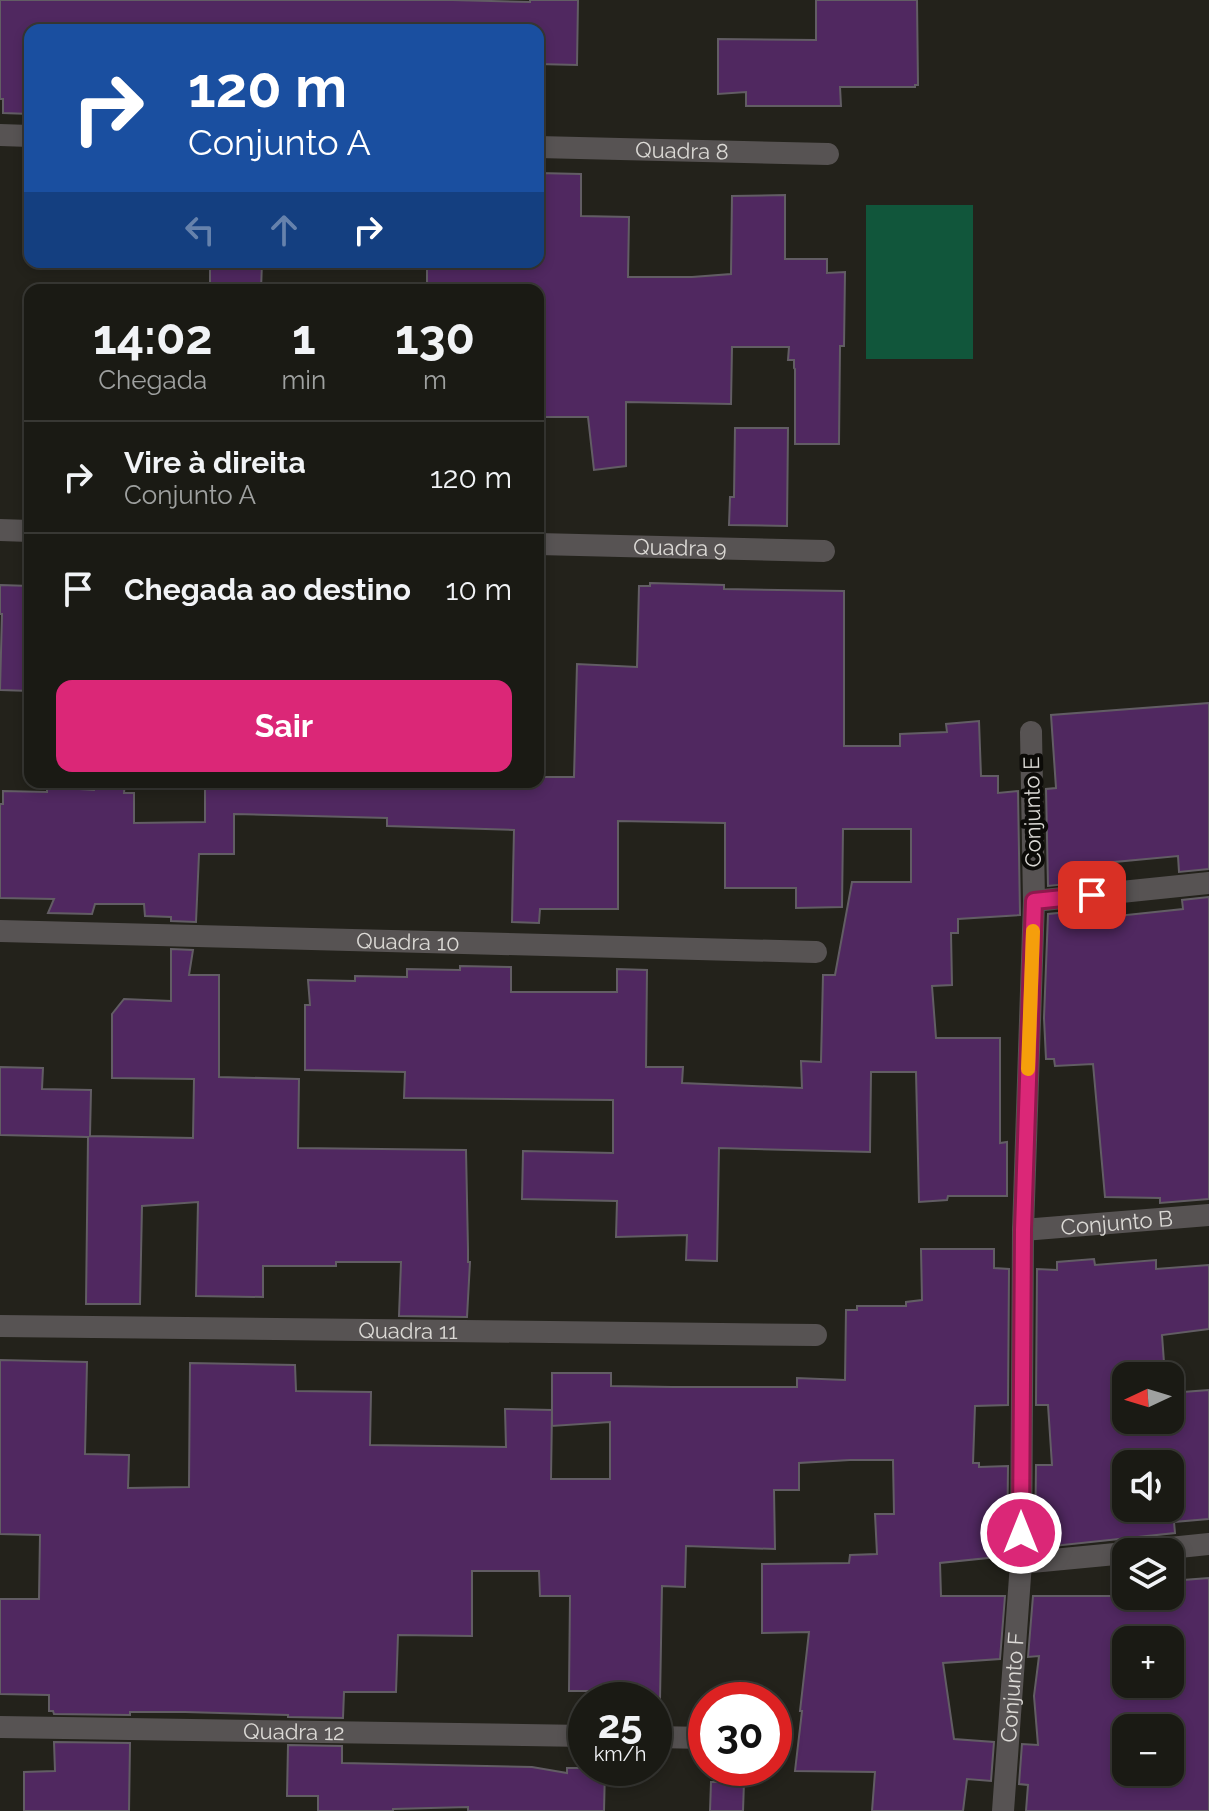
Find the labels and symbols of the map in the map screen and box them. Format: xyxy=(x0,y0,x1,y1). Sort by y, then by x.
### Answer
street label: Quadra 8 xyxy=(635,136,729,165)
street label: Quadra 9 xyxy=(633,533,727,562)
street label: Conjunto E xyxy=(1018,756,1046,868)
pin xyxy=(1058,861,1126,929)
street label: Quadra 10 xyxy=(356,927,460,956)
street label: Conjunto B xyxy=(1060,1205,1174,1240)
street label: Quadra 11 xyxy=(358,1317,458,1344)
north arrow xyxy=(1112,1362,1184,1434)
position arrow xyxy=(979,1491,1063,1575)
street label: Conjunto F xyxy=(995,1631,1029,1743)
speed limit sign: 30 xyxy=(688,1682,792,1786)
street label: Quadra 12 xyxy=(243,1718,345,1745)

